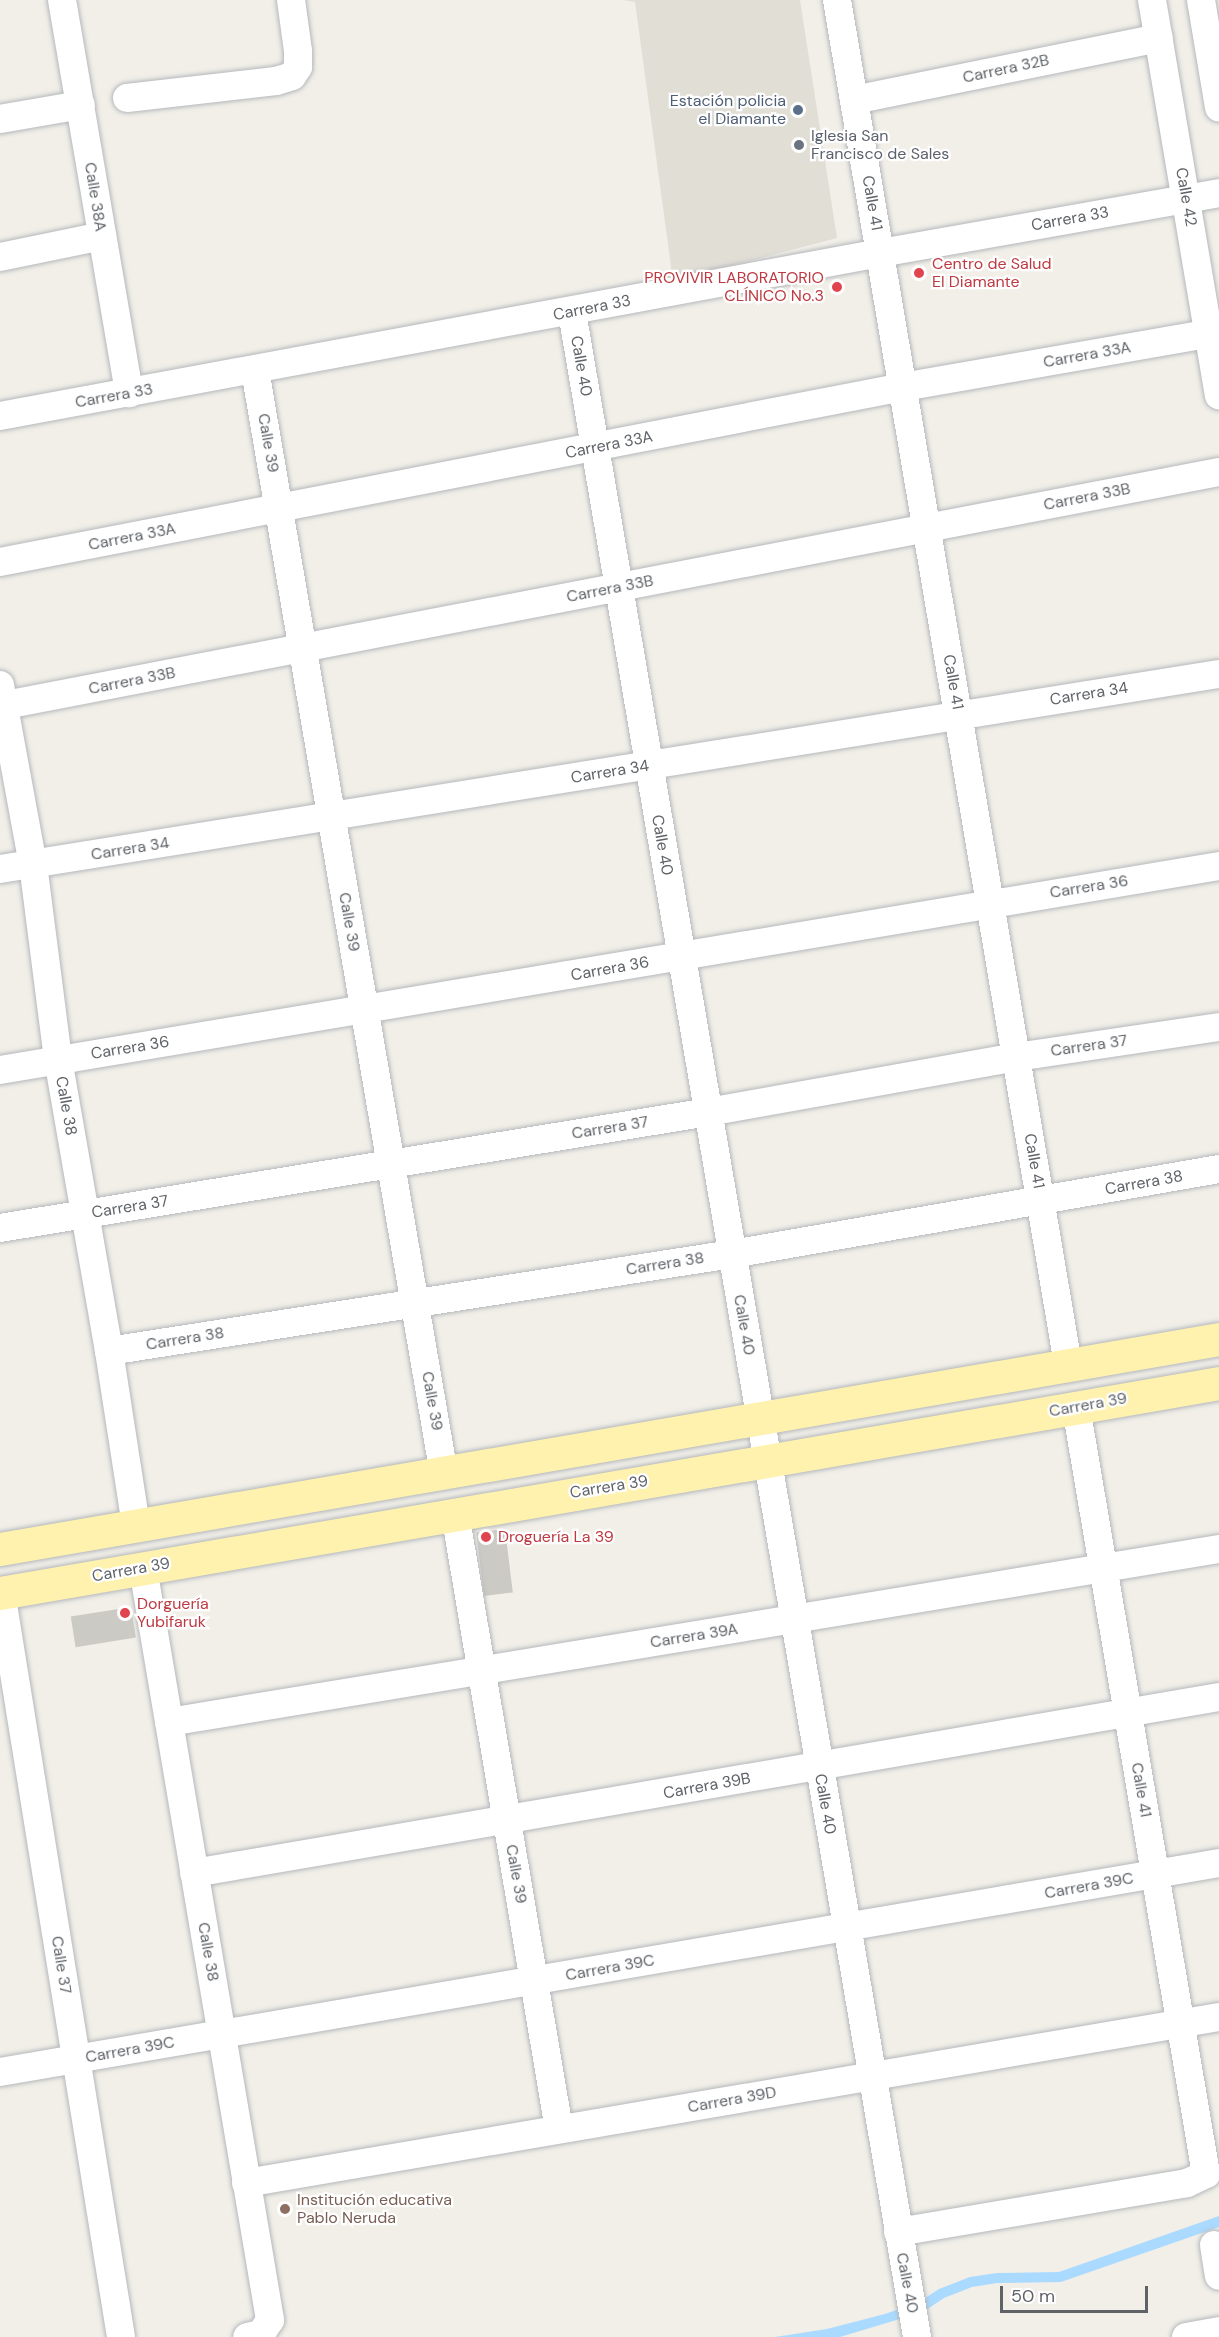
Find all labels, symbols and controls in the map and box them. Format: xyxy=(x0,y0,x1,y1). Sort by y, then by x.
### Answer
street label: Carrera 32B xyxy=(961,50,1051,88)
place label: Estación policia el Diamante xyxy=(670,91,786,129)
marker: Estación policia el Diamante xyxy=(791,103,805,117)
place label: Iglesia San Francisco de Sales xyxy=(811,126,949,164)
marker: Iglesia San Francisco de Sales xyxy=(792,138,806,152)
street label: Calle 38A xyxy=(80,161,110,233)
street label: Calle 42 xyxy=(1171,166,1201,228)
street label: Calle 41 xyxy=(858,174,886,232)
street label: Carrera 33 xyxy=(1030,203,1110,235)
place label: Centro de Salud El Diamante xyxy=(932,254,1052,292)
marker: Centro de Salud El Diamante xyxy=(910,264,928,282)
place label: PROVIVIR LABORATORIO CLÍNICO No.3 xyxy=(644,268,824,306)
marker: PROVIVIR LABORATORIO CLÍNICO No.3 xyxy=(828,278,846,296)
street label: Carrera 33 xyxy=(552,291,632,325)
street label: Calle 40 xyxy=(566,334,596,398)
street label: Carrera 33A xyxy=(1042,338,1132,372)
street label: Carrera 33 xyxy=(74,380,154,412)
street label: Calle 39 xyxy=(253,412,283,474)
street label: Carrera 33A xyxy=(564,427,654,463)
street label: Carrera 33B xyxy=(1042,479,1132,515)
street label: Carrera 33A xyxy=(87,519,177,555)
street label: Carrera 33B xyxy=(565,571,655,607)
street label: Calle 41 xyxy=(939,653,967,711)
street label: Carrera 33B xyxy=(87,663,177,699)
street label: Carrera 34 xyxy=(1049,678,1129,710)
street label: Carrera 34 xyxy=(570,756,650,788)
street label: Calle 40 xyxy=(647,813,677,877)
street label: Carrera 34 xyxy=(90,833,170,865)
street label: Carrera 36 xyxy=(1048,871,1130,903)
street label: Calle 39 xyxy=(334,891,364,953)
street label: Carrera 36 xyxy=(569,953,651,985)
street label: Carrera 37 xyxy=(1049,1031,1129,1061)
street label: Carrera 36 xyxy=(89,1032,171,1064)
street label: Calle 38 xyxy=(51,1075,81,1137)
street label: Carrera 37 xyxy=(570,1112,650,1144)
street label: Calle 41 xyxy=(1020,1132,1048,1190)
street label: Carrera 38 xyxy=(1104,1167,1184,1199)
street label: Carrera 37 xyxy=(90,1191,170,1223)
street label: Carrera 38 xyxy=(625,1248,705,1280)
street label: Calle 40 xyxy=(729,1293,759,1357)
street label: Carrera 38 xyxy=(145,1323,225,1355)
street label: Calle 39 xyxy=(417,1370,447,1432)
street label: Carrera 39 xyxy=(1048,1389,1128,1421)
street label: Carrera 39 xyxy=(569,1471,649,1503)
place label: Droguería La 39 xyxy=(498,1527,614,1547)
marker: Droguería La 39 xyxy=(479,1530,493,1544)
street label: Carrera 39 xyxy=(91,1554,171,1586)
place label: Dorguería Yubifaruk xyxy=(137,1594,209,1632)
marker: Dorguería Yubifaruk xyxy=(118,1606,132,1620)
street label: Carrera 39A xyxy=(649,1620,739,1652)
street label: Calle 41 xyxy=(1127,1761,1155,1819)
street label: Carrera 39B xyxy=(662,1769,752,1803)
street label: Calle 40 xyxy=(810,1772,840,1836)
street label: Calle 39 xyxy=(501,1843,531,1905)
street label: Carrera 39C xyxy=(1043,1869,1135,1903)
street label: Calle 38 xyxy=(193,1921,223,1983)
street label: Calle 37 xyxy=(47,1935,75,1995)
street label: Carrera 39C xyxy=(564,1951,656,1985)
street label: Carrera 39C xyxy=(84,2033,176,2067)
street label: Carrera 39D xyxy=(686,2083,778,2117)
place label: Institución educativa Pablo Neruda xyxy=(297,2190,452,2228)
marker: Institución educativa Pablo Neruda xyxy=(278,2202,292,2216)
street label: Calle 40 xyxy=(892,2251,922,2315)
scale bar xyxy=(1003,2274,1152,2312)
text: 50 m xyxy=(1011,2284,1055,2308)

